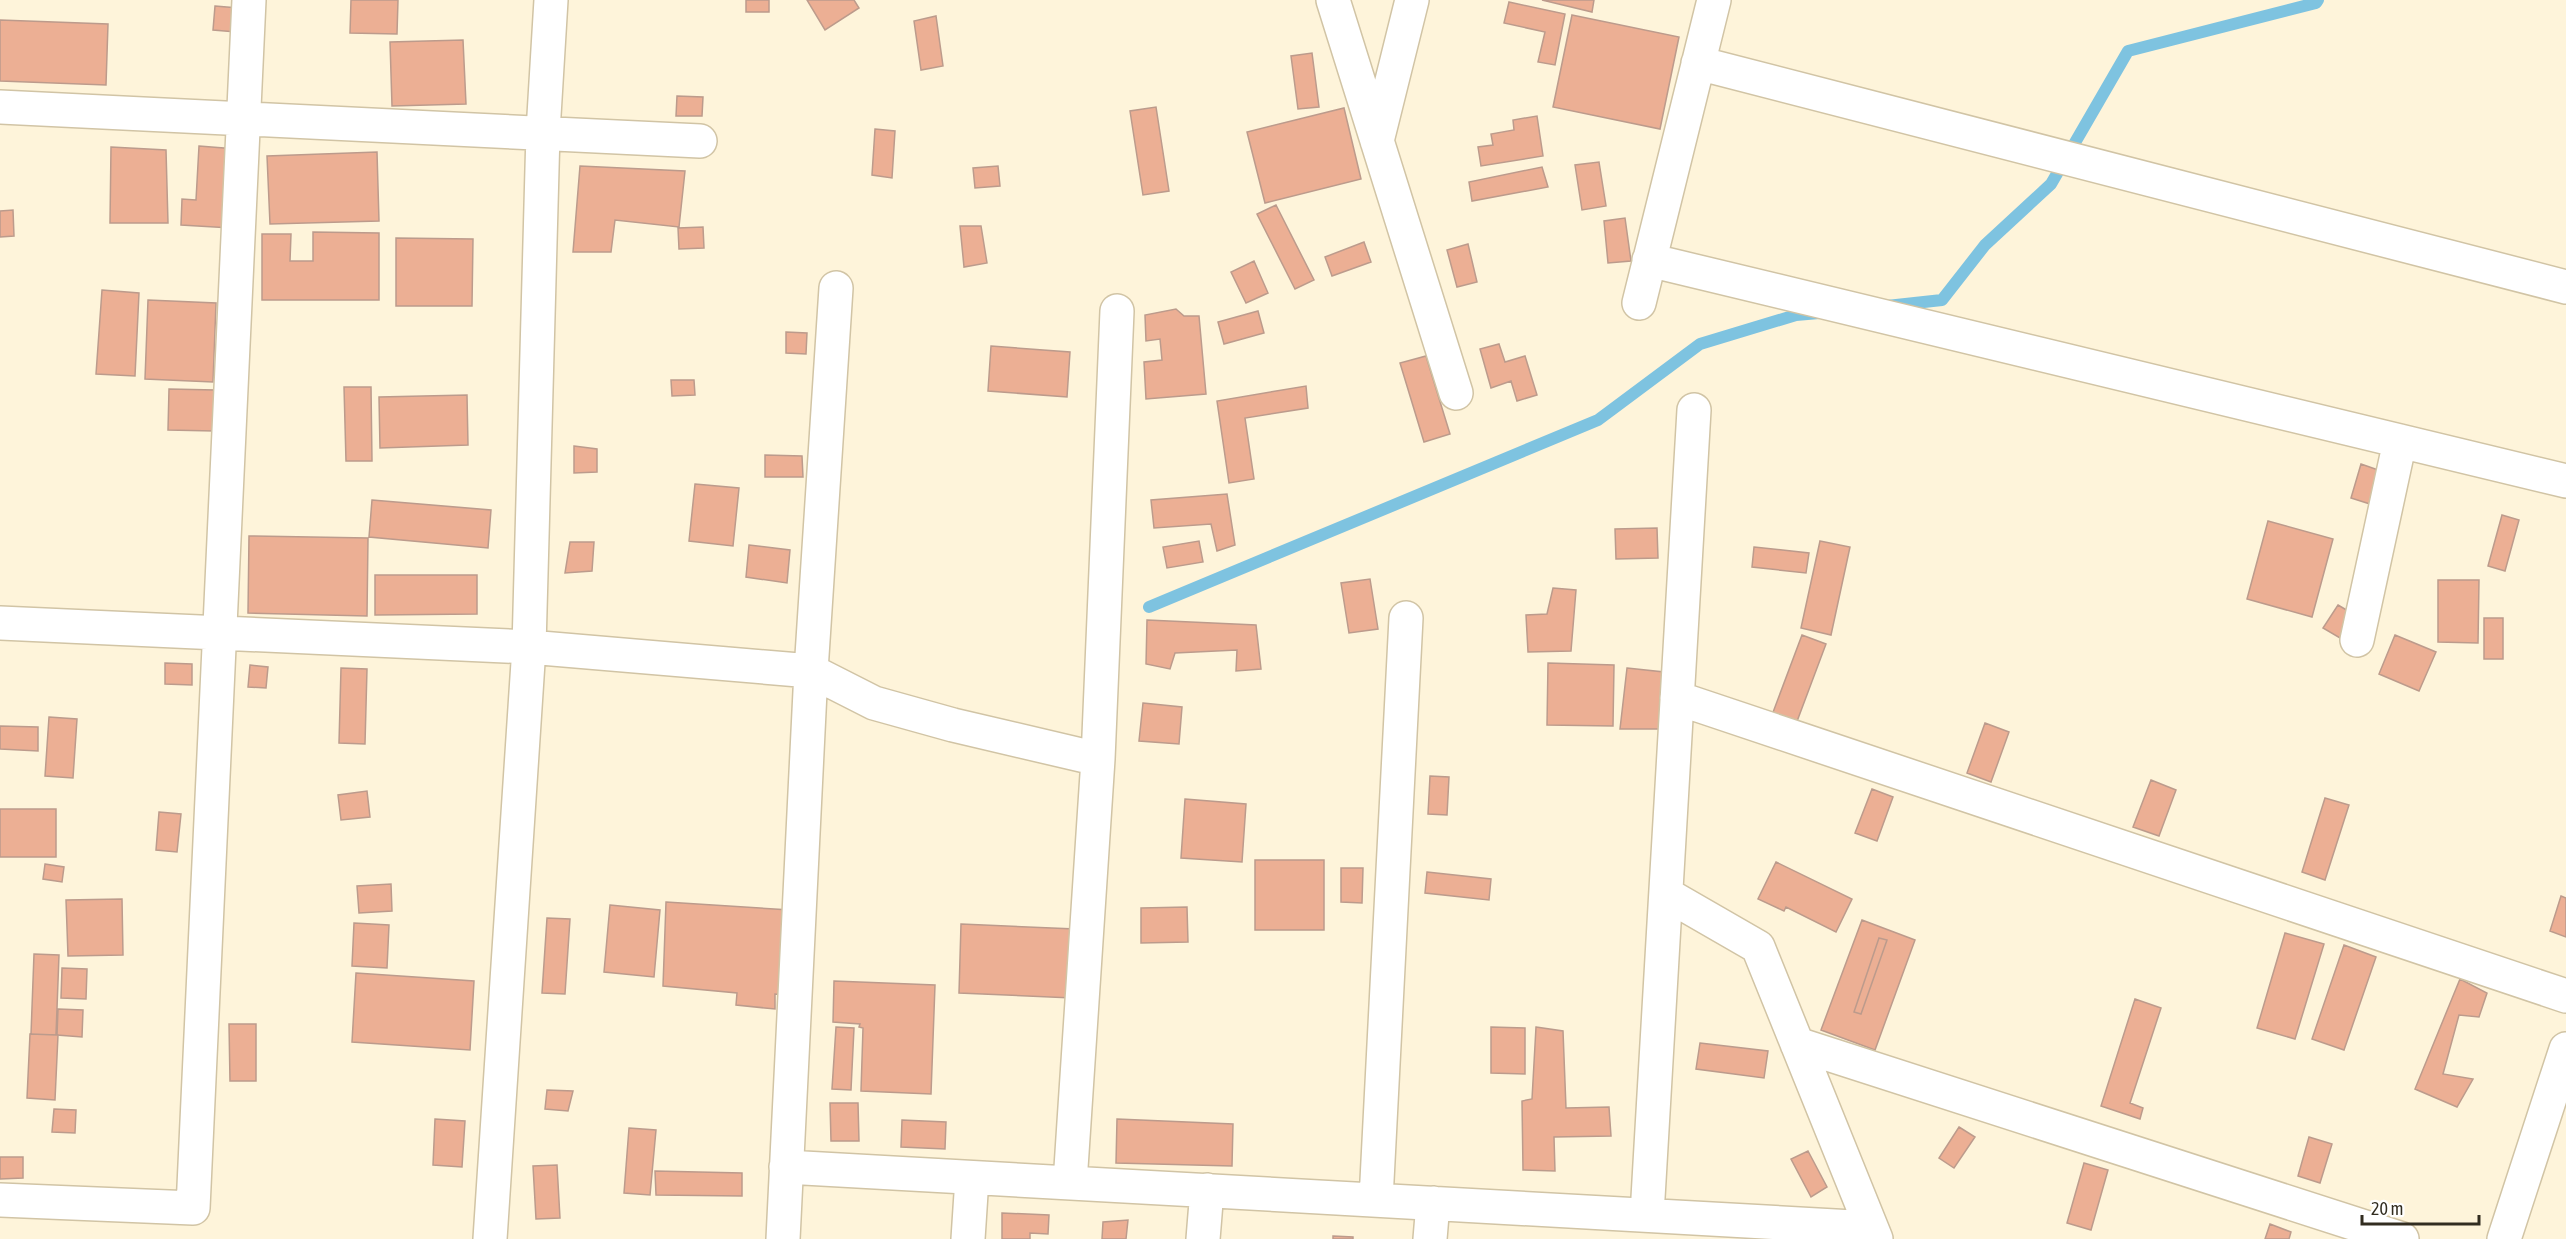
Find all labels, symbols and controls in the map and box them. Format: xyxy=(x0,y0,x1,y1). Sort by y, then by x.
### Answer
scale bar xyxy=(2362,1188,2479,1226)
text: 20 m xyxy=(2371,1198,2403,1219)

